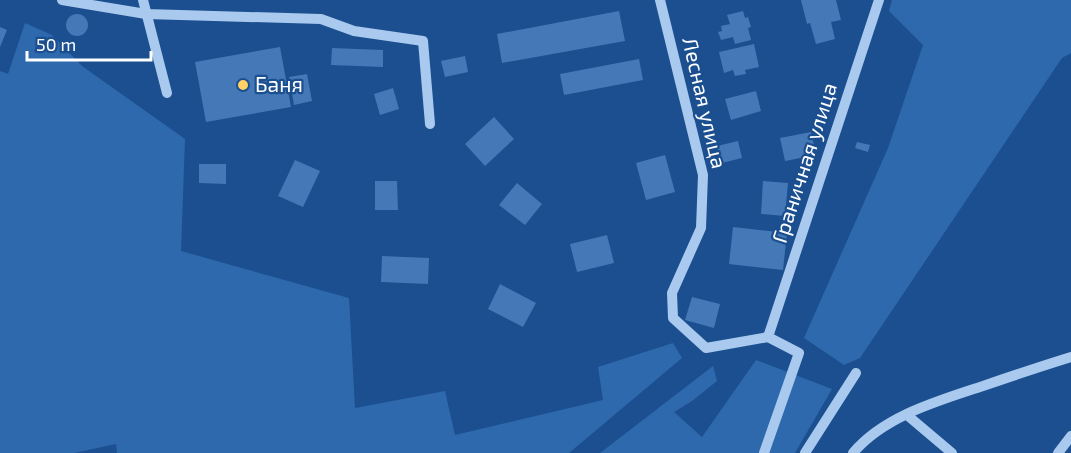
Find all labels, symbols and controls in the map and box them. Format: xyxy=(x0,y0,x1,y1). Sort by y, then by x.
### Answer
scale bar xyxy=(27,24,152,62)
text: 50 m xyxy=(36,33,76,55)
street label: Лесная улица xyxy=(677,35,733,171)
place label: Баня xyxy=(255,71,303,96)
marker: Баня xyxy=(236,78,250,92)
street label: Граничная улица xyxy=(766,79,842,246)

